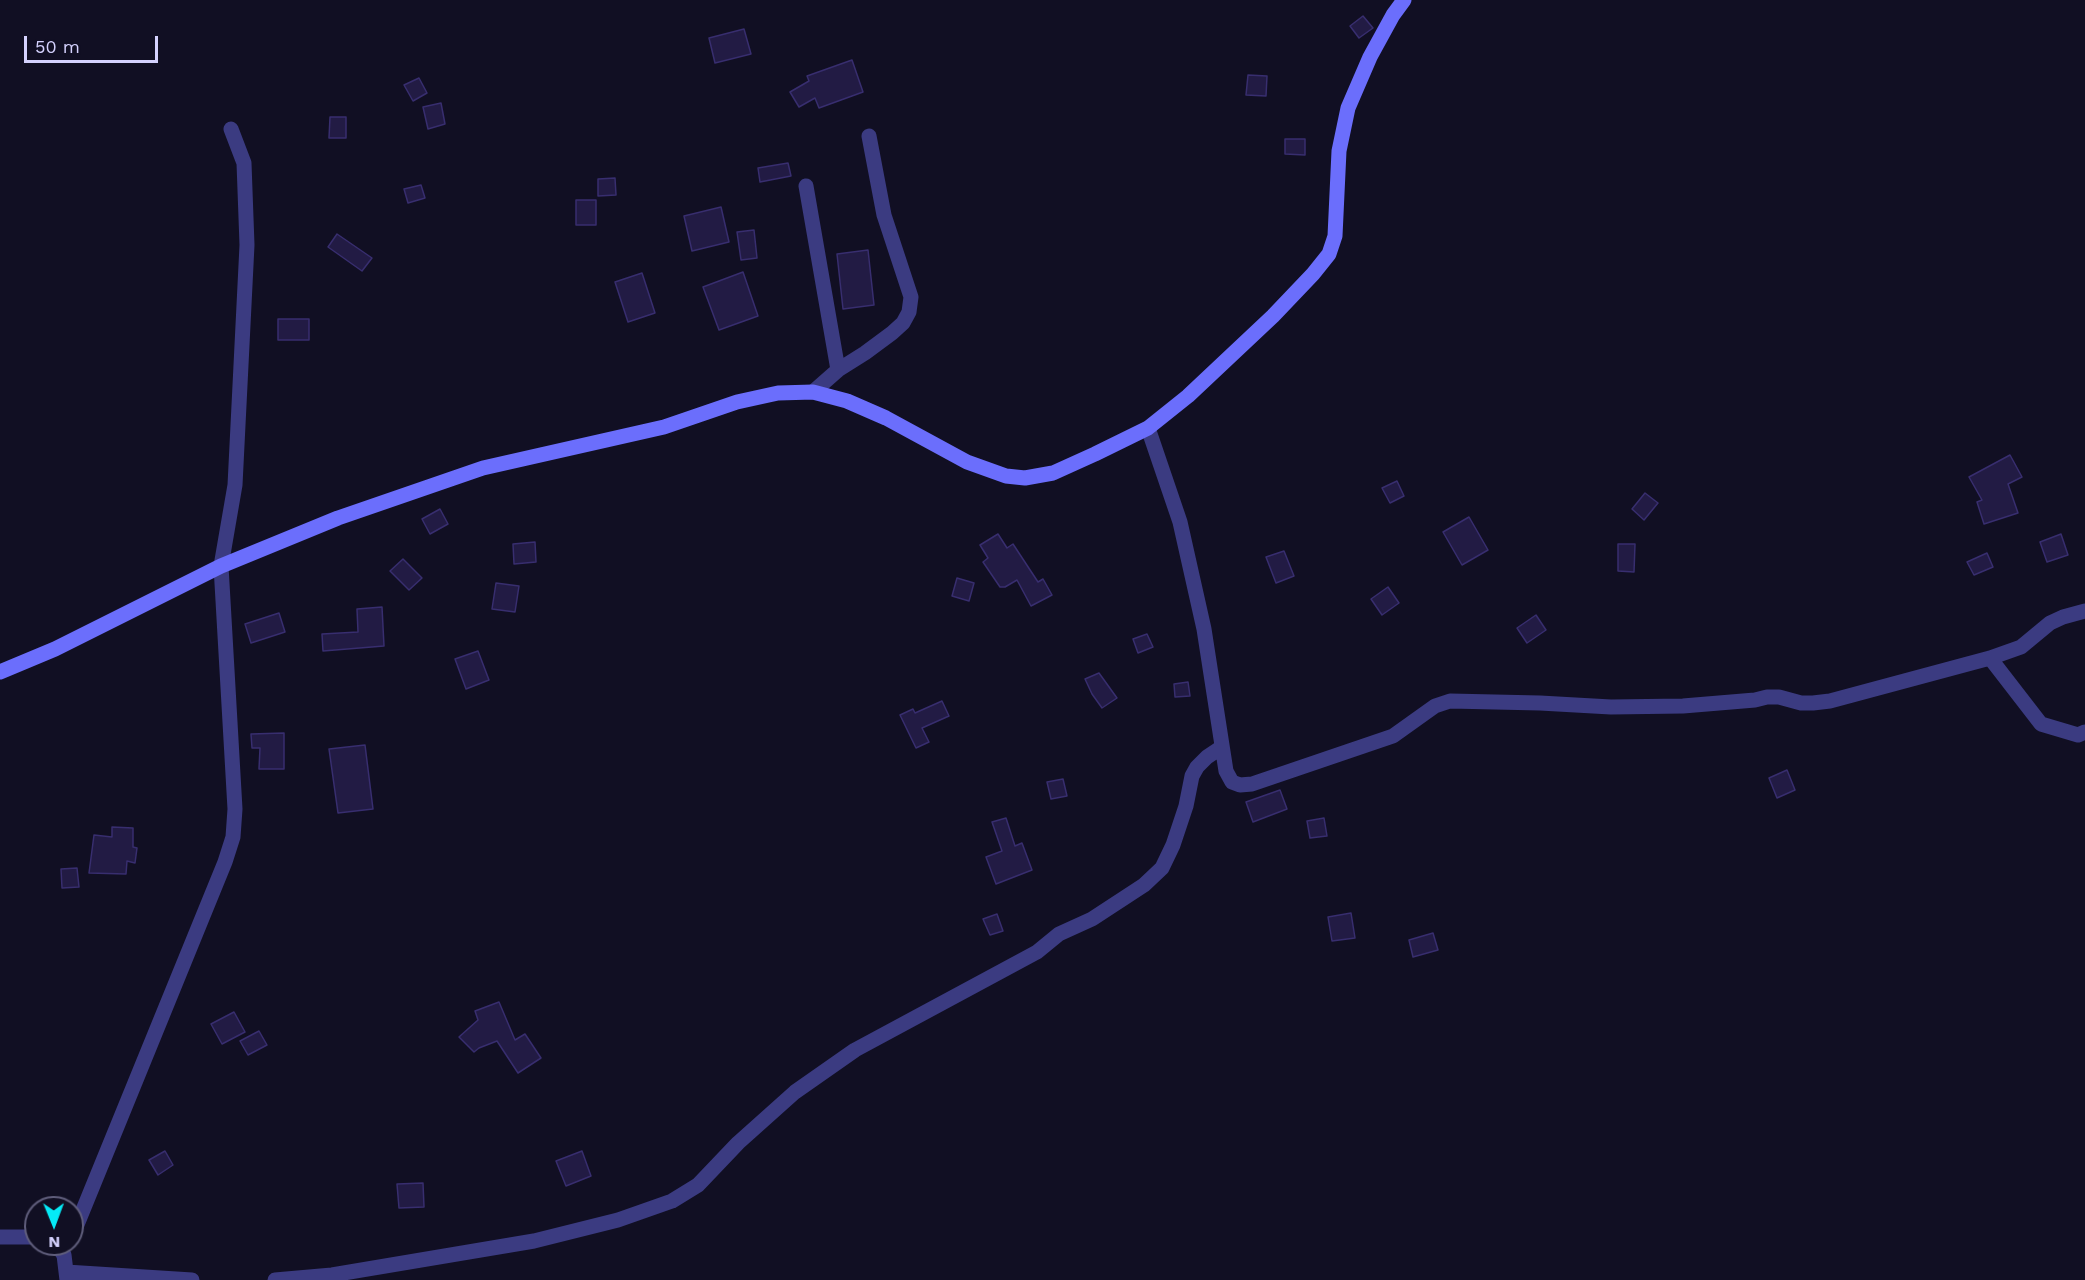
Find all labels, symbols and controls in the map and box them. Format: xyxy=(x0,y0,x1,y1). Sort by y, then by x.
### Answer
scale bar xyxy=(27,24,160,62)
text: 50 m xyxy=(35,36,80,57)
north arrow xyxy=(24,1196,84,1256)
text: N xyxy=(48,1233,60,1252)

